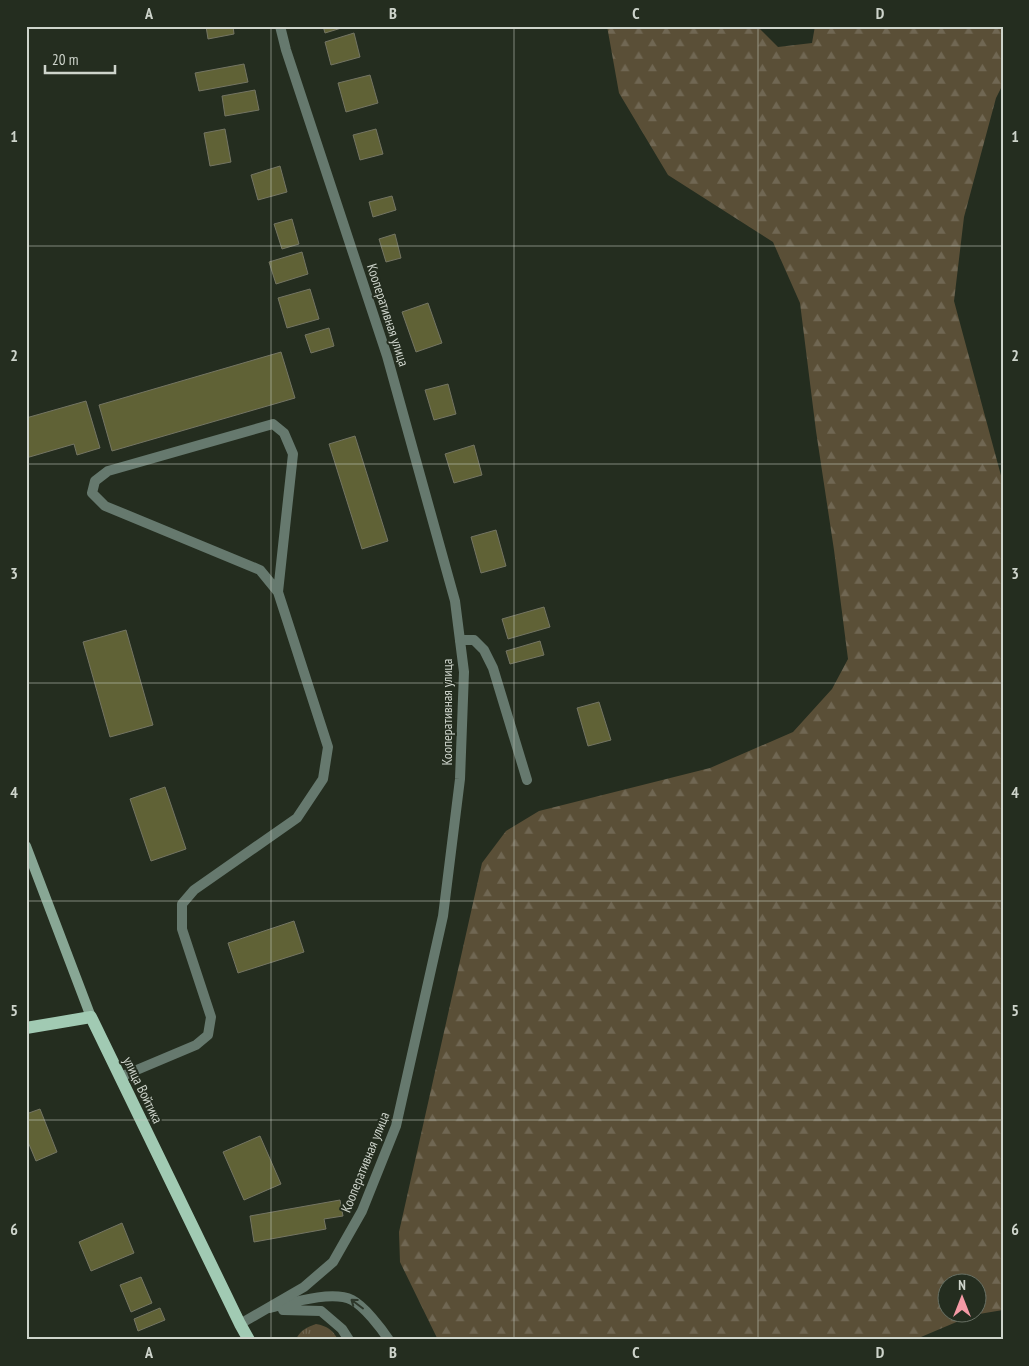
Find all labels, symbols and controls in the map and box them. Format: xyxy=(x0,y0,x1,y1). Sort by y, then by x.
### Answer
text: A xyxy=(144,3,154,23)
text: B xyxy=(389,3,397,23)
text: C xyxy=(632,3,640,23)
text: D xyxy=(876,3,885,23)
scale bar xyxy=(45,42,115,74)
text: 20 m xyxy=(52,50,78,69)
text: 1 xyxy=(10,126,18,146)
text: 1 xyxy=(1011,126,1019,146)
street label: Кооперативная улица xyxy=(363,261,413,369)
text: 2 xyxy=(10,345,18,365)
text: 2 xyxy=(1011,345,1019,365)
text: 3 xyxy=(10,563,18,583)
text: 3 xyxy=(1011,563,1019,583)
street label: Кооперативная улица xyxy=(438,659,456,765)
text: 4 xyxy=(10,782,18,802)
text: 4 xyxy=(1011,782,1019,802)
text: 5 xyxy=(10,1000,18,1020)
text: 5 xyxy=(1011,1000,1019,1020)
street label: улица Войтика xyxy=(119,1054,167,1126)
street label: Кооперативная улица xyxy=(337,1109,393,1215)
text: 6 xyxy=(10,1219,18,1239)
text: 6 xyxy=(1011,1219,1019,1239)
north arrow xyxy=(936,1274,986,1324)
text: N xyxy=(958,1276,966,1294)
one-way arrow xyxy=(350,1299,363,1310)
text: A xyxy=(144,1342,154,1362)
text: B xyxy=(389,1342,397,1362)
text: C xyxy=(632,1342,640,1362)
text: D xyxy=(876,1342,885,1362)

